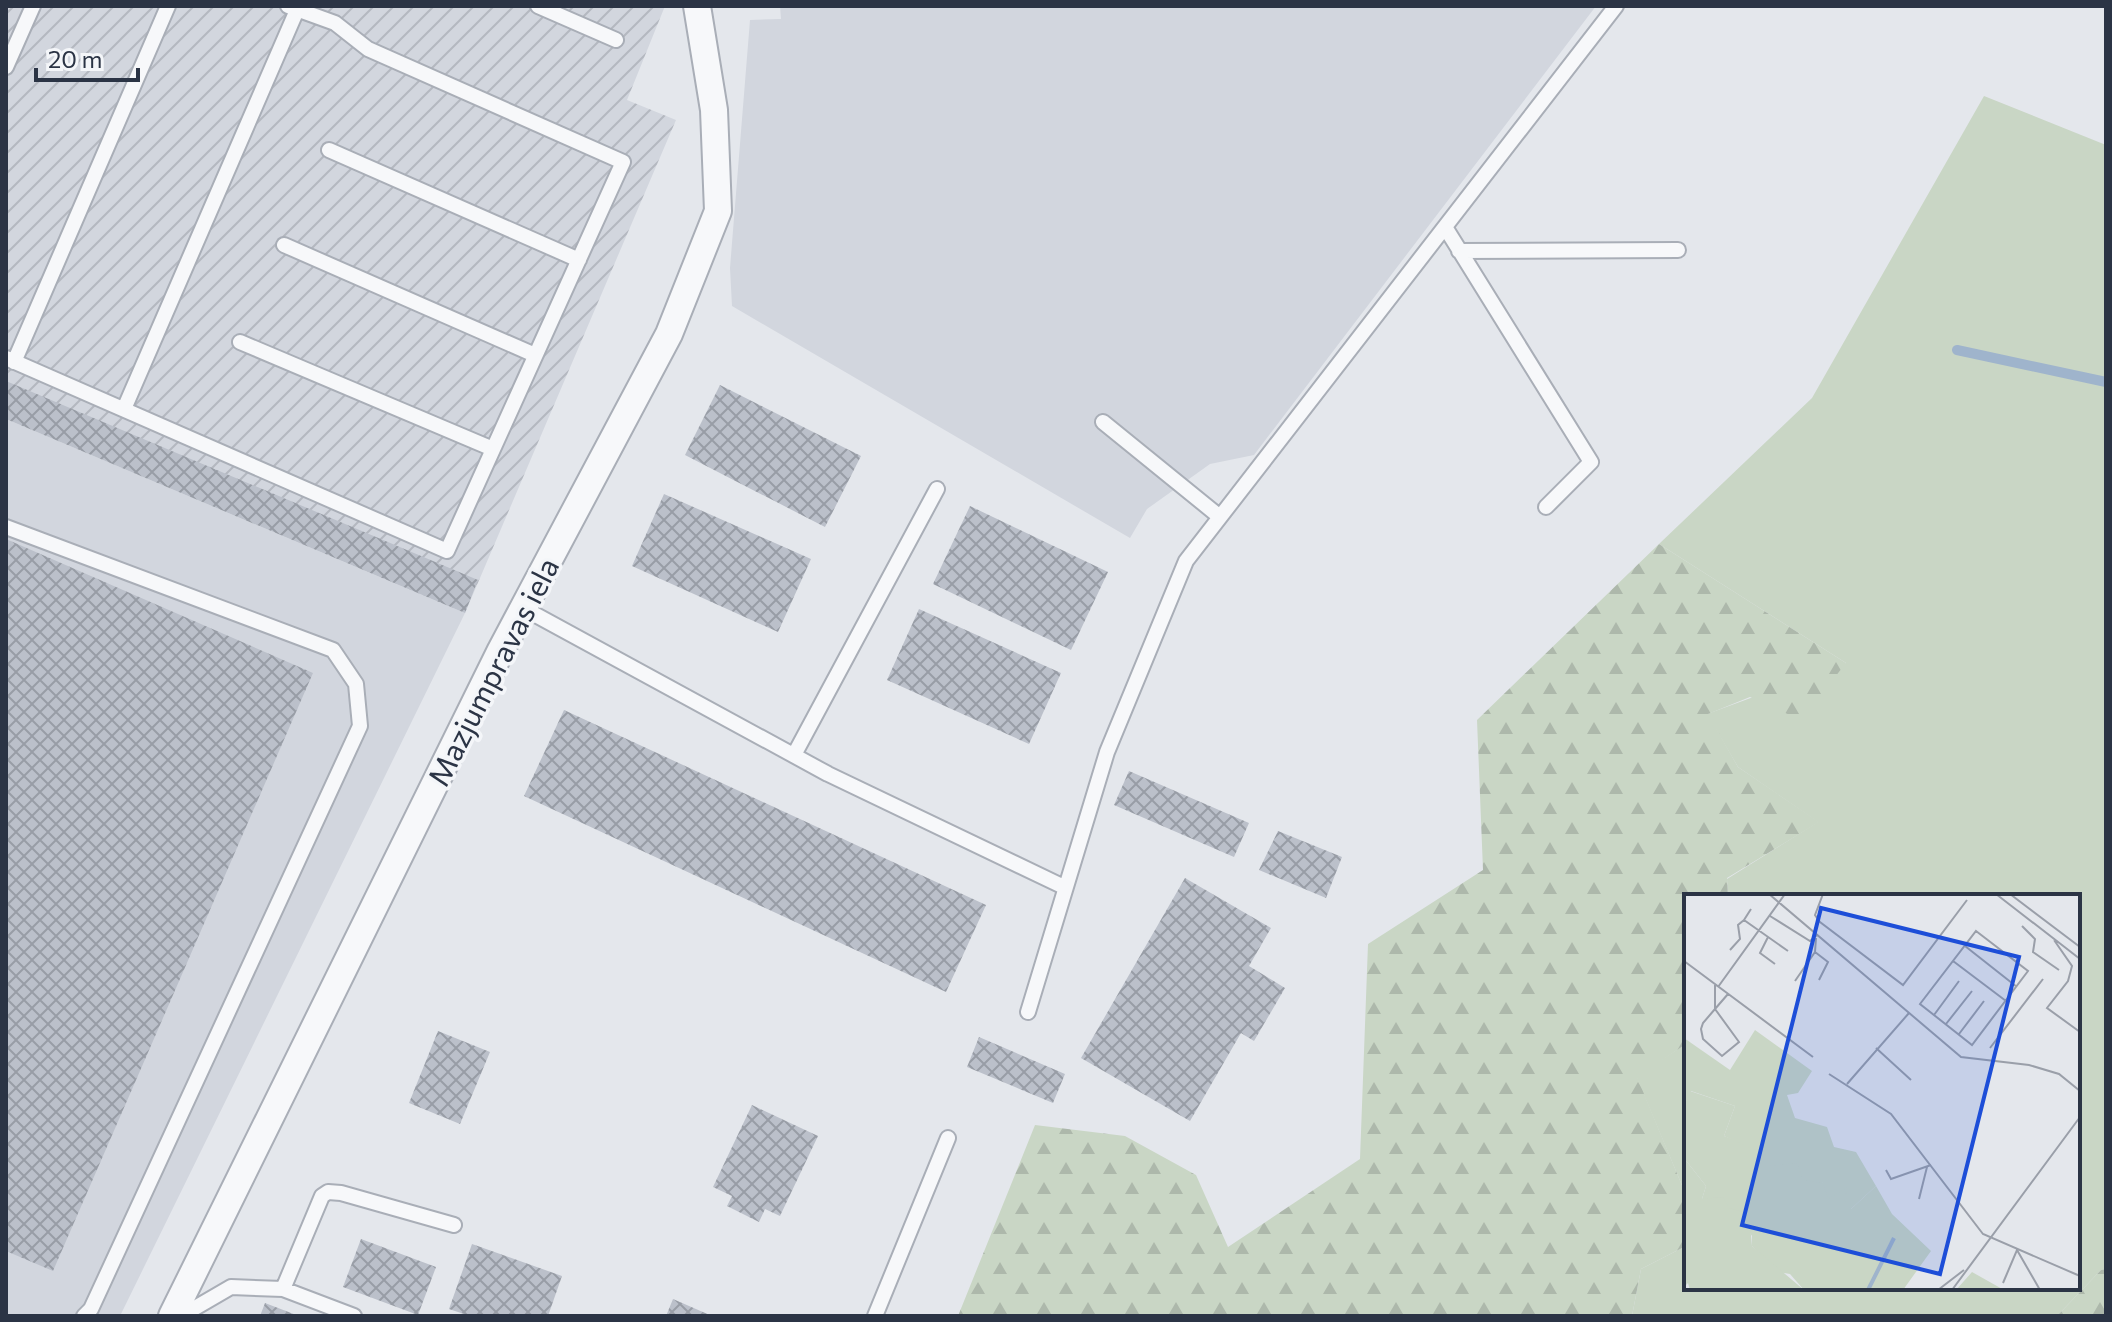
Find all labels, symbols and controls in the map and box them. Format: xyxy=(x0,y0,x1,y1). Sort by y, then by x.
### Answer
scale bar xyxy=(36,32,138,82)
text: 20 m xyxy=(48,44,102,73)
street label: Mazjumpravas iela xyxy=(418,551,566,791)
inset map xyxy=(1684,894,2080,1290)

